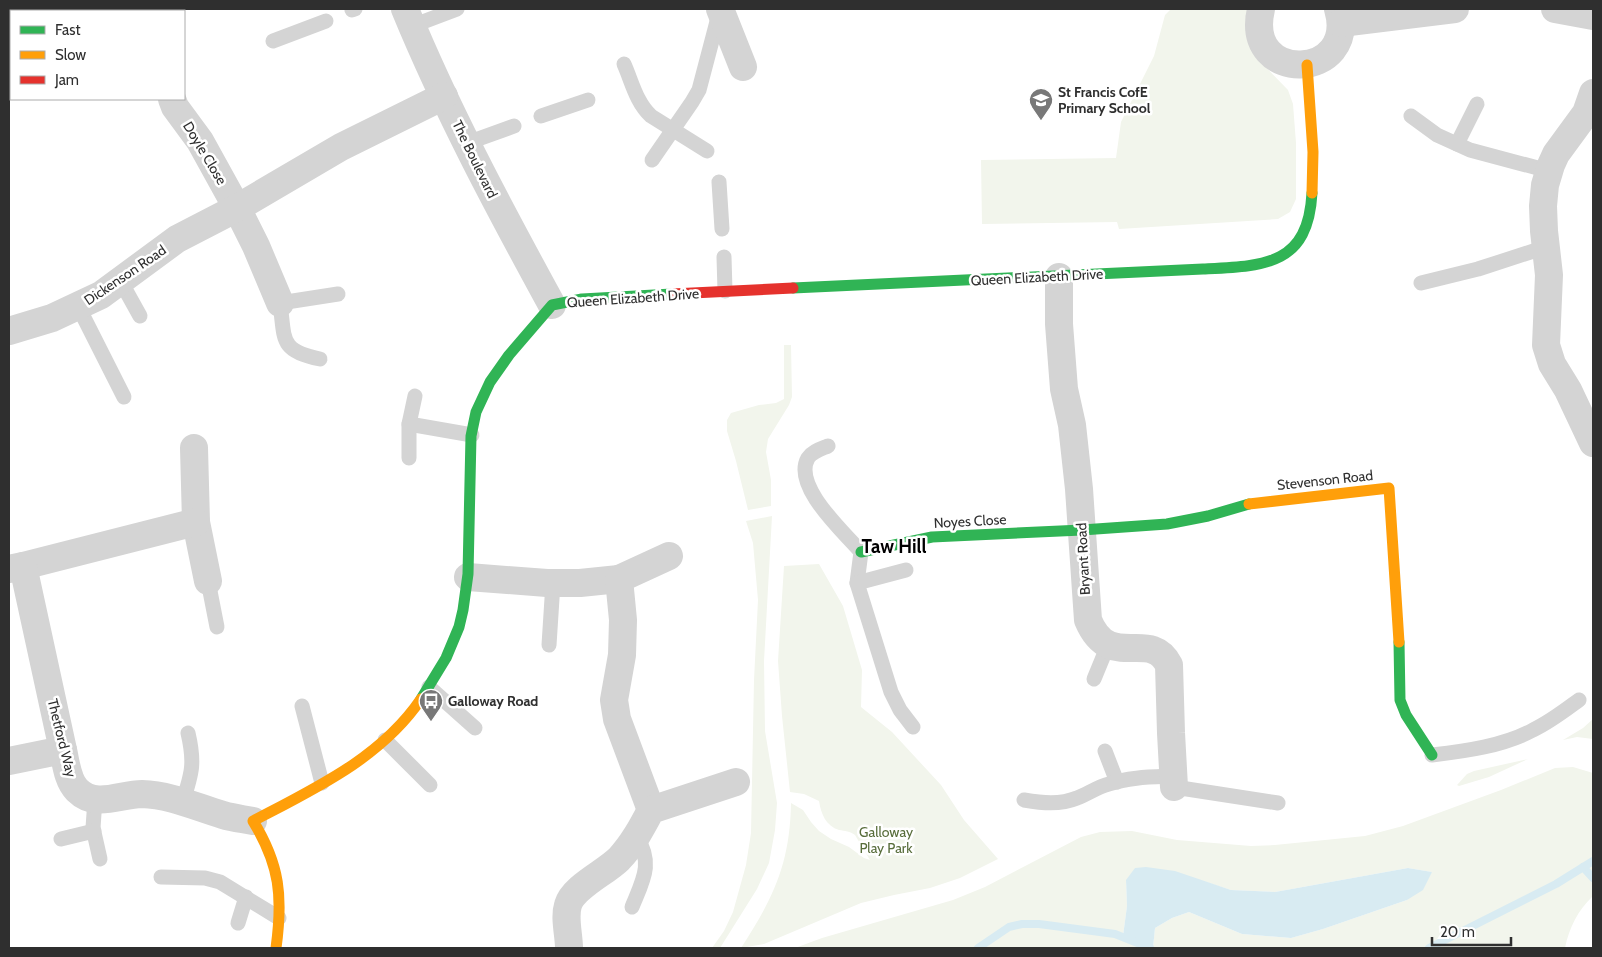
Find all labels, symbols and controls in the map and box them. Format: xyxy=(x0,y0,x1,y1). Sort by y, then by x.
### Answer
legend xyxy=(10,10,185,100)
text: Fast xyxy=(55,21,80,39)
text: Slow xyxy=(55,46,86,64)
text: Jam xyxy=(54,71,79,89)
place label: St Francis CofE Primary School xyxy=(1058,83,1151,117)
school or university icon: St Francis CofE Primary School xyxy=(1028,87,1054,121)
street label: The Boulevard xyxy=(448,117,502,201)
street label: Doyle Close xyxy=(179,118,231,188)
street label: Dickenson Road xyxy=(81,241,169,309)
street label: Queen Elizabeth Drive xyxy=(970,265,1104,289)
street label: Queen Elizabeth Drive xyxy=(566,284,700,312)
street label: Stevenson Road xyxy=(1276,466,1374,494)
street label: Noyes Close xyxy=(933,510,1007,532)
street label: Bryant Road xyxy=(1072,522,1094,596)
district label: Taw Hill xyxy=(861,535,927,558)
bus stop icon: Galloway Road xyxy=(418,688,444,722)
place label: Galloway Road xyxy=(448,692,538,710)
street label: Thetford Way xyxy=(44,697,80,779)
park label: Galloway Play Park xyxy=(859,823,913,857)
scale bar xyxy=(1432,914,1511,946)
text: 20 m xyxy=(1440,923,1475,941)

